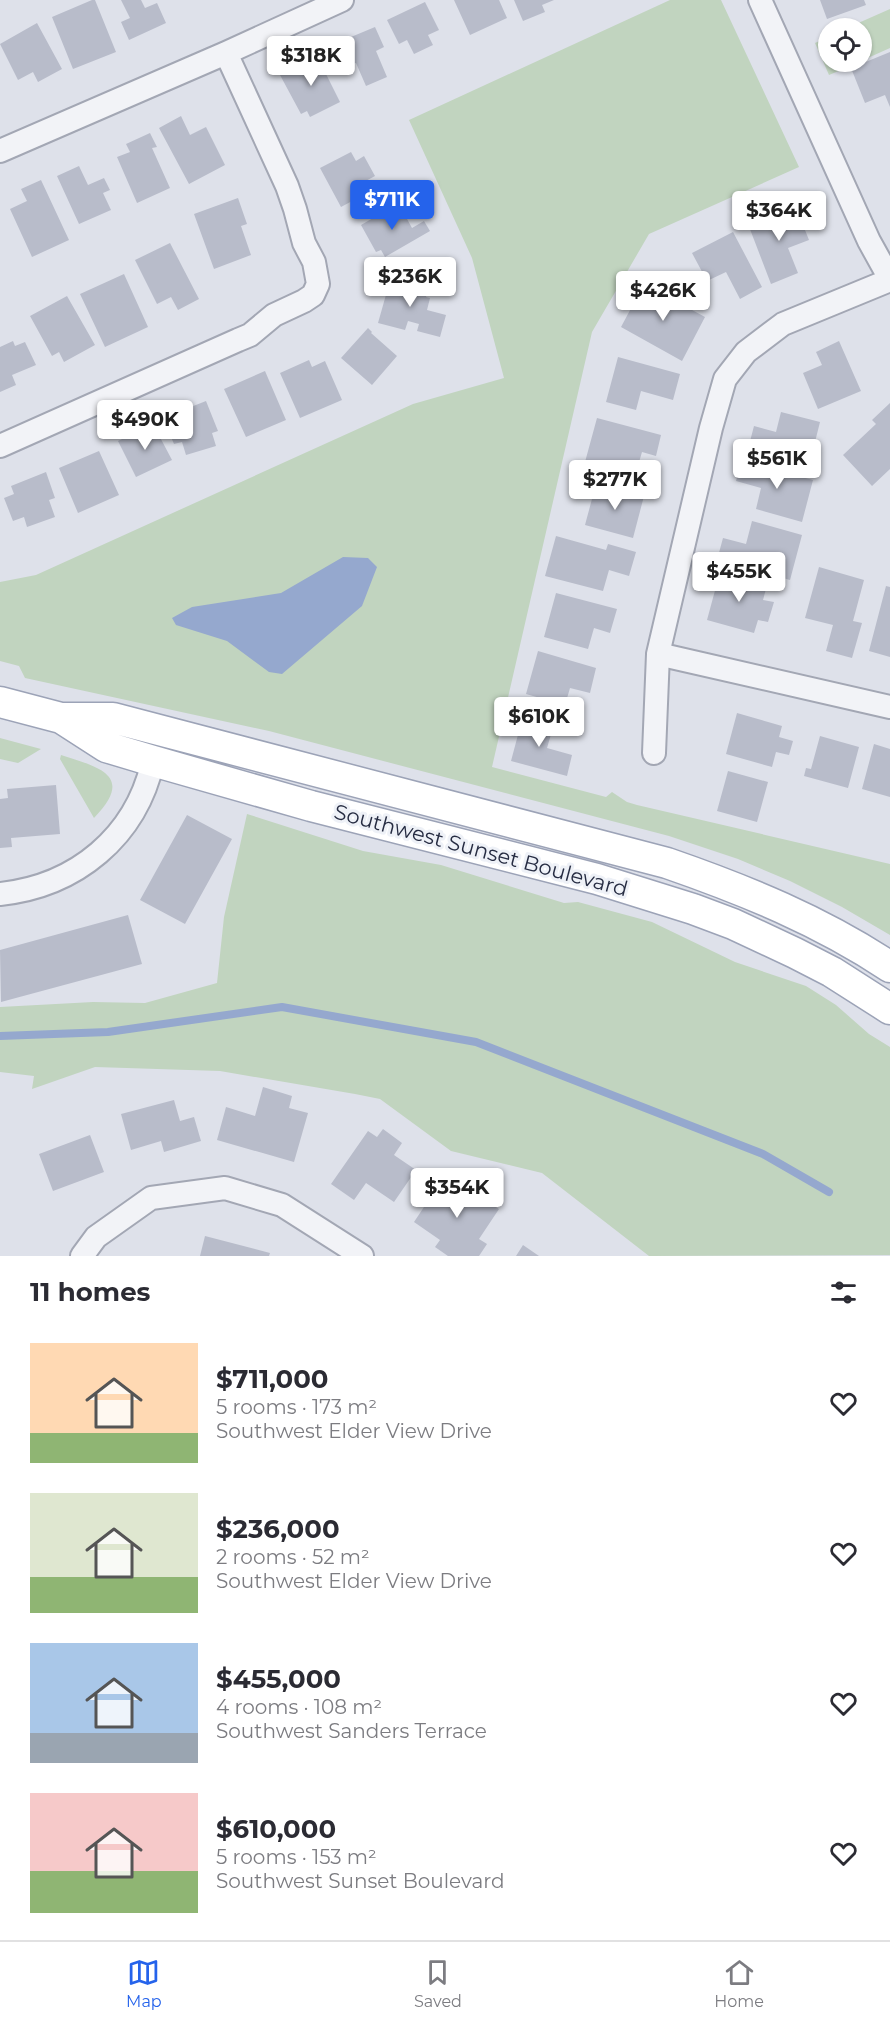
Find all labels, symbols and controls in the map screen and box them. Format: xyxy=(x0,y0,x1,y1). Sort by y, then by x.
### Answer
map controls xyxy=(818,18,872,72)
button: locate xyxy=(818,18,872,72)
pin: $318K xyxy=(269,36,353,87)
text: $318K xyxy=(281,43,341,67)
pin: $711K xyxy=(350,180,434,231)
text: $711K xyxy=(364,187,420,211)
pin: $364K xyxy=(737,191,821,242)
text: $364K xyxy=(746,198,812,222)
pin: $236K xyxy=(368,257,452,308)
text: $236K xyxy=(378,264,442,288)
pin: $426K xyxy=(621,271,705,322)
text: $426K xyxy=(630,278,696,302)
pin: $490K xyxy=(103,400,187,451)
text: $490K xyxy=(111,407,179,431)
pin: $561K xyxy=(735,439,819,490)
text: $561K xyxy=(747,446,807,470)
pin: $277K xyxy=(573,460,657,511)
text: $277K xyxy=(583,467,647,491)
pin: $455K xyxy=(697,552,781,603)
text: $455K xyxy=(706,559,772,583)
pin: $610K xyxy=(497,697,581,748)
text: $610K xyxy=(508,704,570,728)
street label: Southwest Sunset Boulevard xyxy=(331,799,631,901)
pin: $354K xyxy=(415,1168,499,1219)
text: $354K xyxy=(425,1175,489,1199)
text: 11 homes xyxy=(30,1276,150,1308)
icon: filters xyxy=(827,1276,860,1309)
text: $711,000 xyxy=(216,1363,329,1395)
icon: home xyxy=(78,1367,150,1439)
icon: heart xyxy=(827,1387,860,1420)
text: 5 rooms · 173 m² xyxy=(216,1395,377,1419)
text: Southwest Elder View Drive xyxy=(216,1419,492,1443)
text: $236,000 xyxy=(216,1513,340,1545)
icon: home xyxy=(78,1517,150,1589)
icon: heart xyxy=(827,1537,860,1570)
text: 2 rooms · 52 m² xyxy=(216,1545,370,1569)
text: Southwest Elder View Drive xyxy=(216,1569,492,1593)
text: $455,000 xyxy=(216,1663,341,1695)
icon: home xyxy=(78,1667,150,1739)
icon: heart xyxy=(827,1687,860,1720)
text: 4 rooms · 108 m² xyxy=(216,1695,382,1719)
text: Southwest Sanders Terrace xyxy=(216,1719,487,1743)
text: $610,000 xyxy=(216,1813,336,1845)
icon: home xyxy=(78,1817,150,1889)
icon: heart xyxy=(827,1837,860,1870)
text: 5 rooms · 153 m² xyxy=(216,1845,377,1869)
text: Southwest Sunset Boulevard xyxy=(216,1869,505,1893)
tab: Map xyxy=(126,1956,162,2011)
tab: Saved xyxy=(414,1956,462,2011)
tab: Home xyxy=(714,1956,764,2011)

